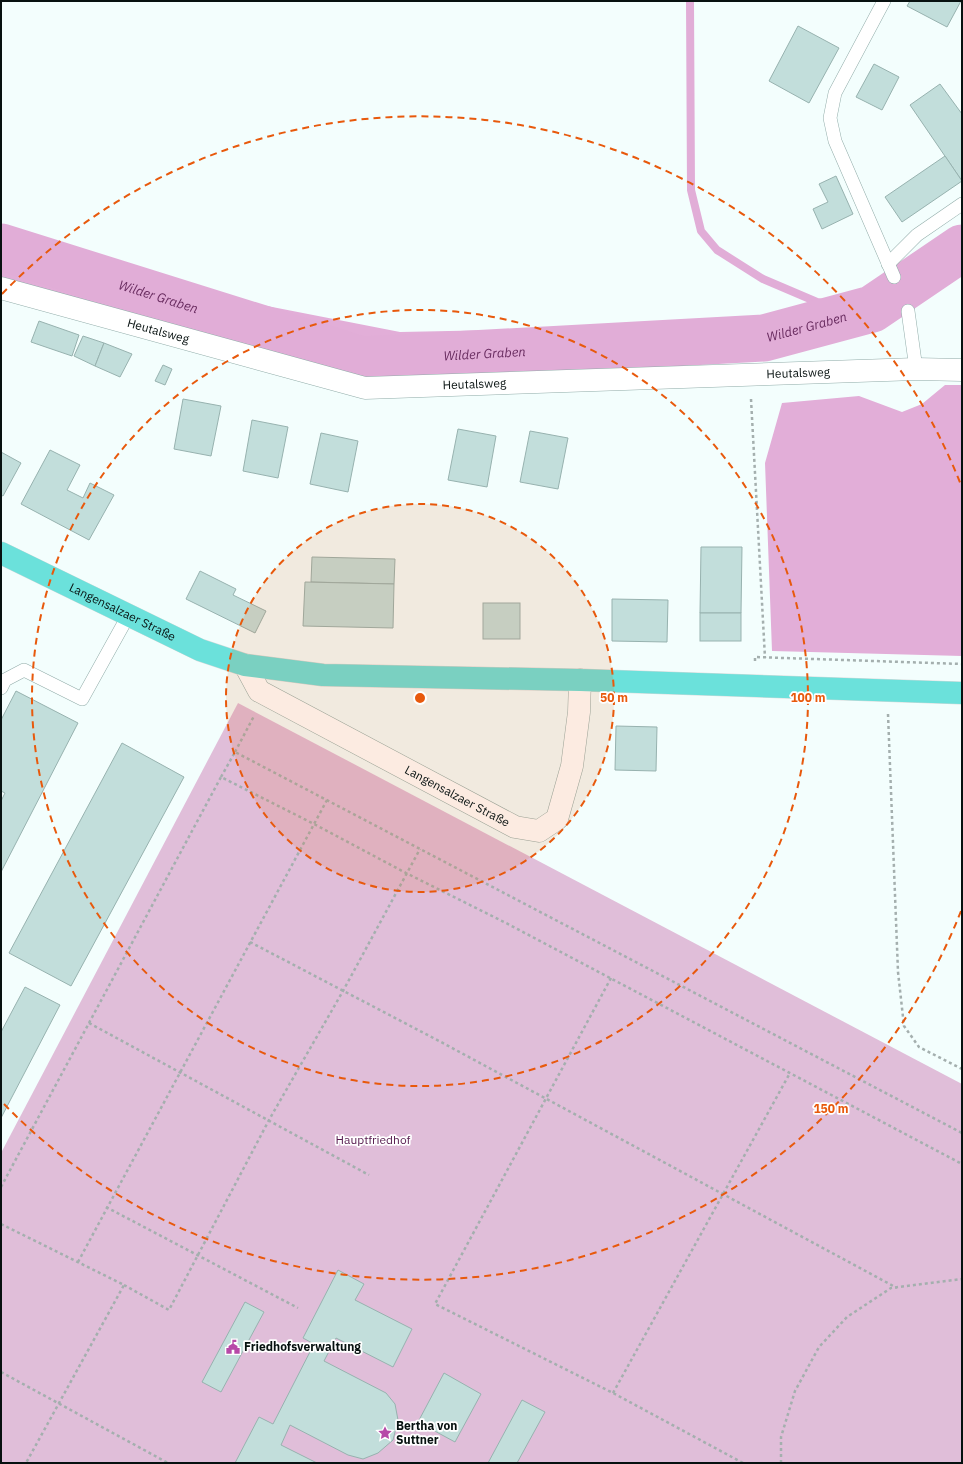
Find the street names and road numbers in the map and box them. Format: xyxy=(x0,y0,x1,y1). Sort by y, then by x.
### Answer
street label: Heutalsweg xyxy=(126,315,192,347)
street label: Heutalsweg xyxy=(766,364,831,381)
street label: Heutalsweg xyxy=(442,375,507,392)
street label: Langensalzaer Straße xyxy=(67,579,179,644)
street label: Langensalzaer Straße xyxy=(402,762,513,830)

